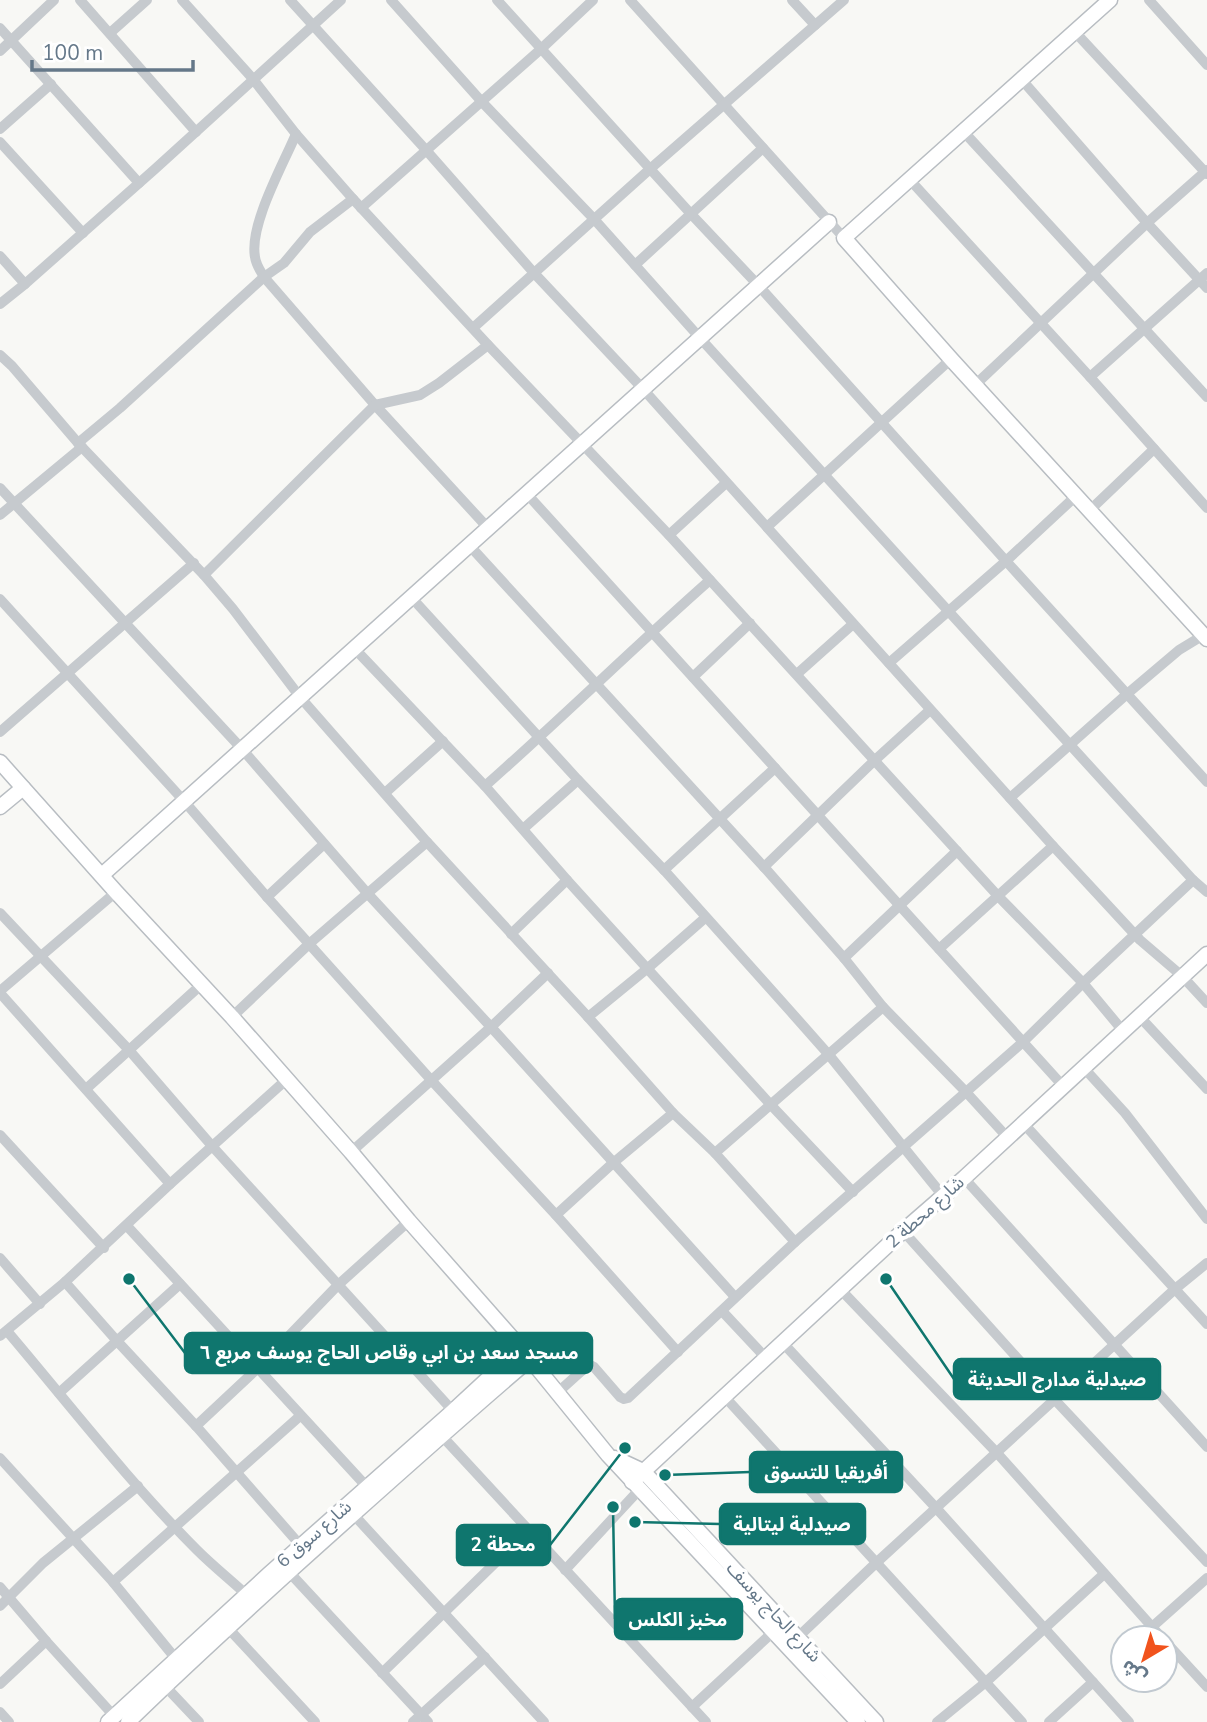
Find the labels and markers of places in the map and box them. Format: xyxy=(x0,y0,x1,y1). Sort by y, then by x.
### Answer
callout: مسجد سعد بن ابي وقاص الحاج يوسف مربع ٦ xyxy=(185,1333,592,1373)
callout: صيدلية مدارج الحديثة xyxy=(954,1359,1160,1399)
callout: أفريقيا للتسوق xyxy=(750,1452,902,1492)
callout: صيدلية ليتالية xyxy=(720,1504,865,1544)
callout: محطة 2 xyxy=(457,1525,550,1565)
callout: مخبز الكلس xyxy=(615,1599,742,1639)

